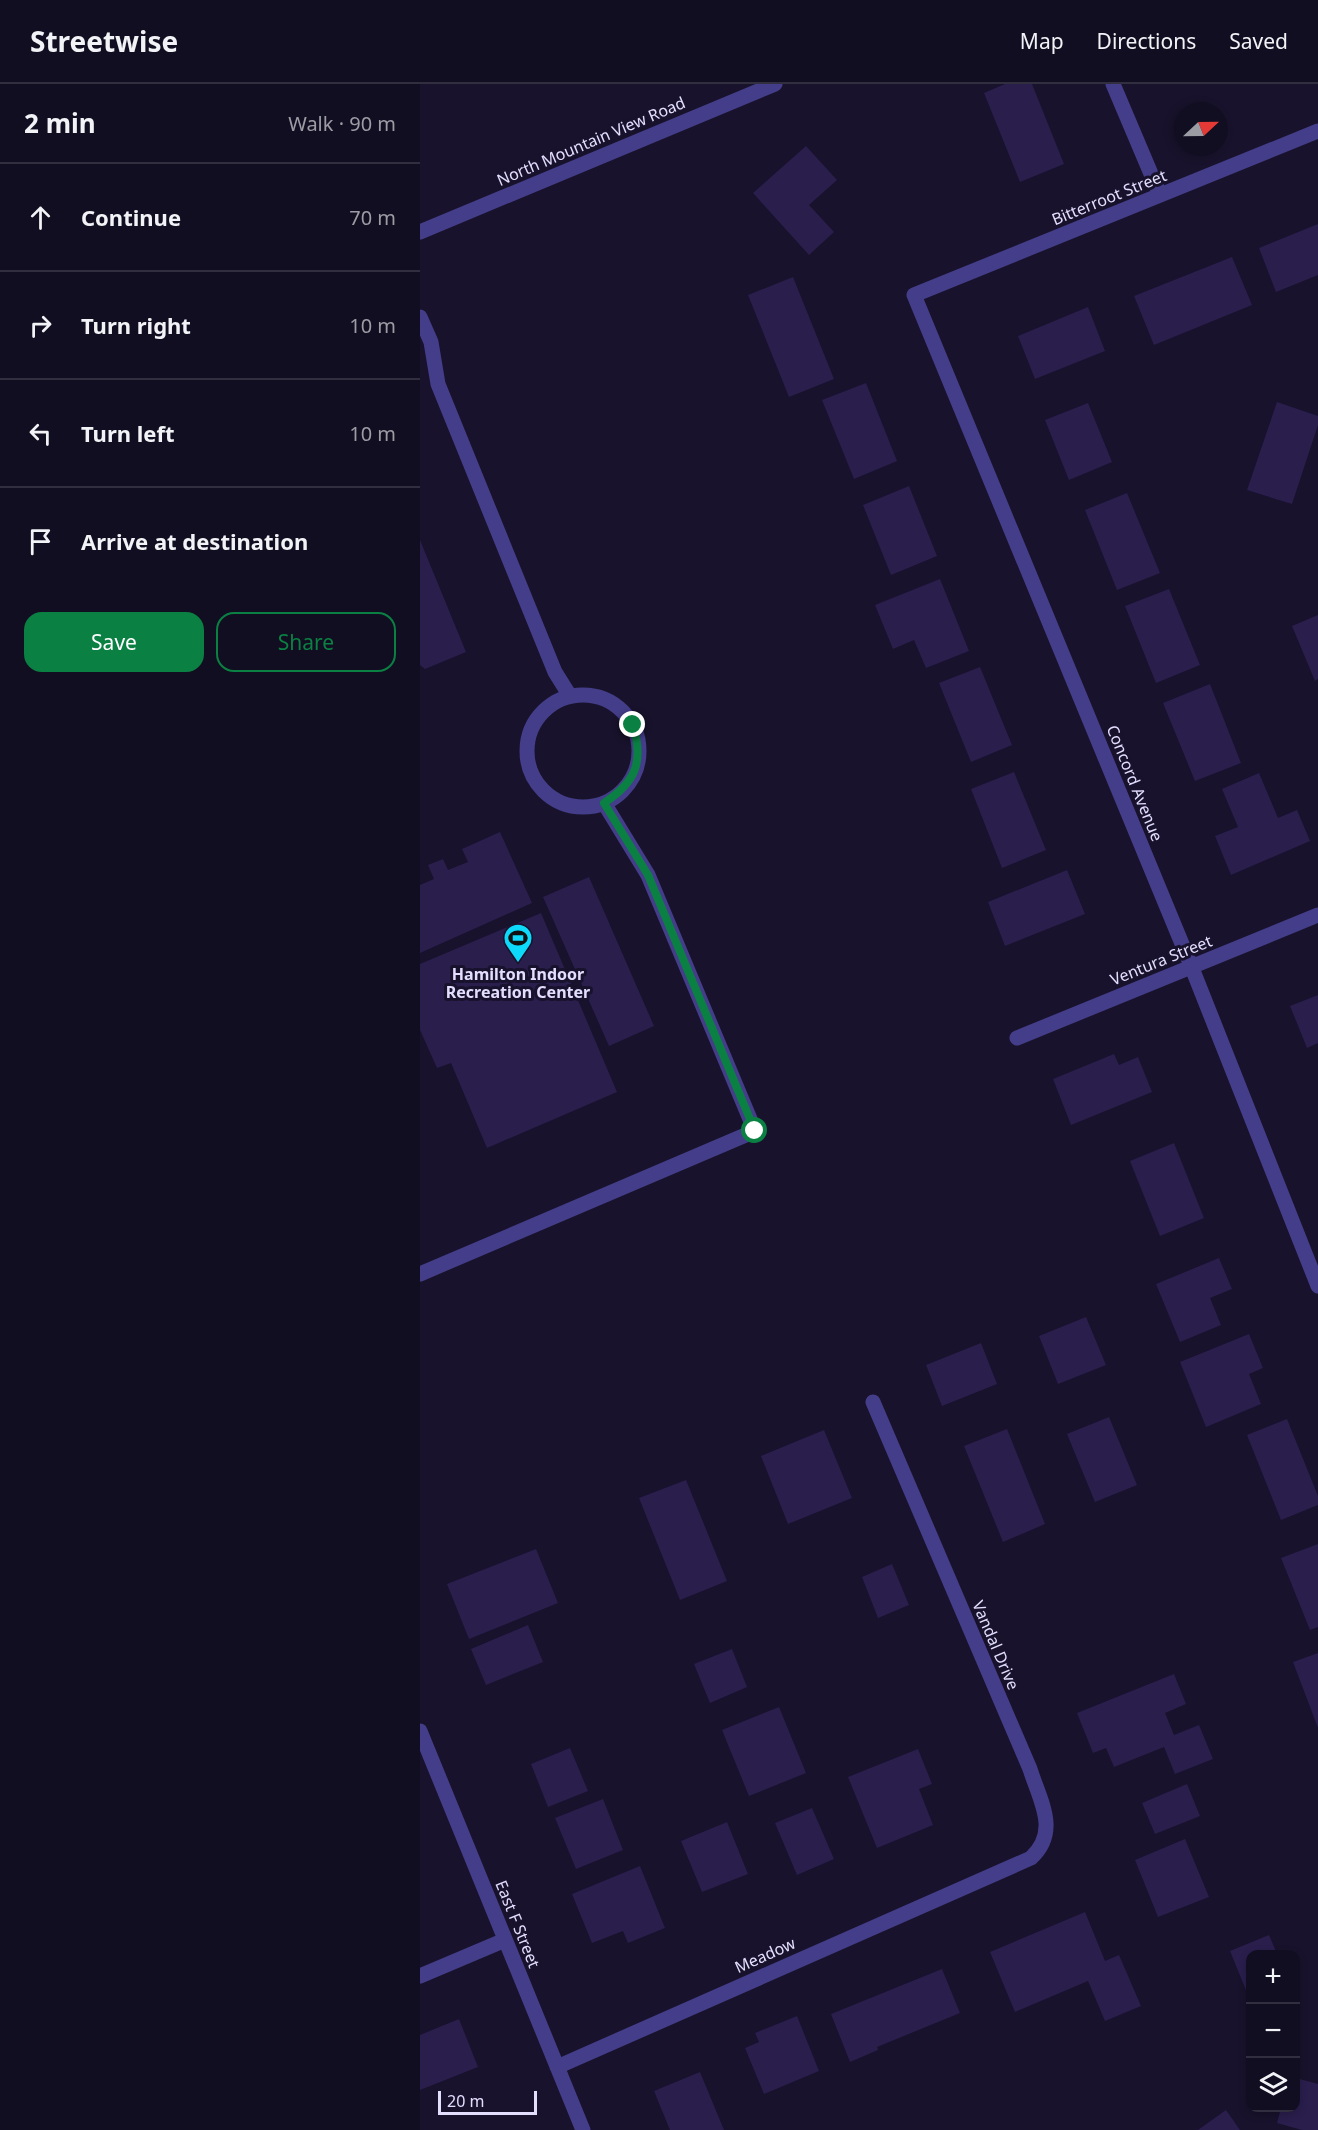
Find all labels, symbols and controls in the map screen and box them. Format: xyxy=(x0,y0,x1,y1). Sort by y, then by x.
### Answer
text: Streetwise xyxy=(30,22,178,60)
text: Map xyxy=(1020,27,1064,55)
text: Directions xyxy=(1097,27,1196,55)
text: Saved xyxy=(1229,27,1288,55)
street label: North Mountain View Road xyxy=(493,91,689,191)
north arrow xyxy=(1174,102,1228,156)
text: 2 min xyxy=(24,105,96,141)
text: Walk · 90 m xyxy=(288,110,396,137)
street label: Bitterroot Street xyxy=(1048,164,1170,230)
icon: ahead xyxy=(24,201,57,234)
text: Continue xyxy=(81,202,181,232)
text: 70 m xyxy=(349,204,396,231)
icon: right xyxy=(24,309,57,342)
text: Turn right xyxy=(81,310,191,340)
text: 10 m xyxy=(349,312,396,339)
icon: left xyxy=(24,417,57,450)
text: Turn left xyxy=(81,418,175,448)
text: 10 m xyxy=(349,420,396,447)
icon: arrive xyxy=(24,525,57,558)
text: Arrive at destination xyxy=(81,526,308,556)
button: Save xyxy=(24,612,204,672)
button: Share xyxy=(216,612,396,672)
route end xyxy=(619,711,645,737)
street label: Concord Avenue xyxy=(1102,722,1168,844)
sports icon: Hamilton Indoor Recreation Center xyxy=(502,922,534,964)
street label: Ventura Street xyxy=(1107,929,1215,990)
place label: Hamilton Indoor Recreation Center xyxy=(446,963,590,1003)
route start xyxy=(741,1117,767,1143)
street label: Vandal Drive xyxy=(967,1597,1025,1693)
street label: East F Street xyxy=(490,1877,546,1971)
street label: Meadow xyxy=(731,1932,799,1978)
map controls xyxy=(1246,1950,1300,2112)
button: + xyxy=(1246,1950,1300,2004)
button: − xyxy=(1246,2004,1300,2058)
button: layers xyxy=(1246,2058,1300,2112)
scale bar xyxy=(438,2088,537,2116)
text: 20 m xyxy=(447,2090,484,2112)

